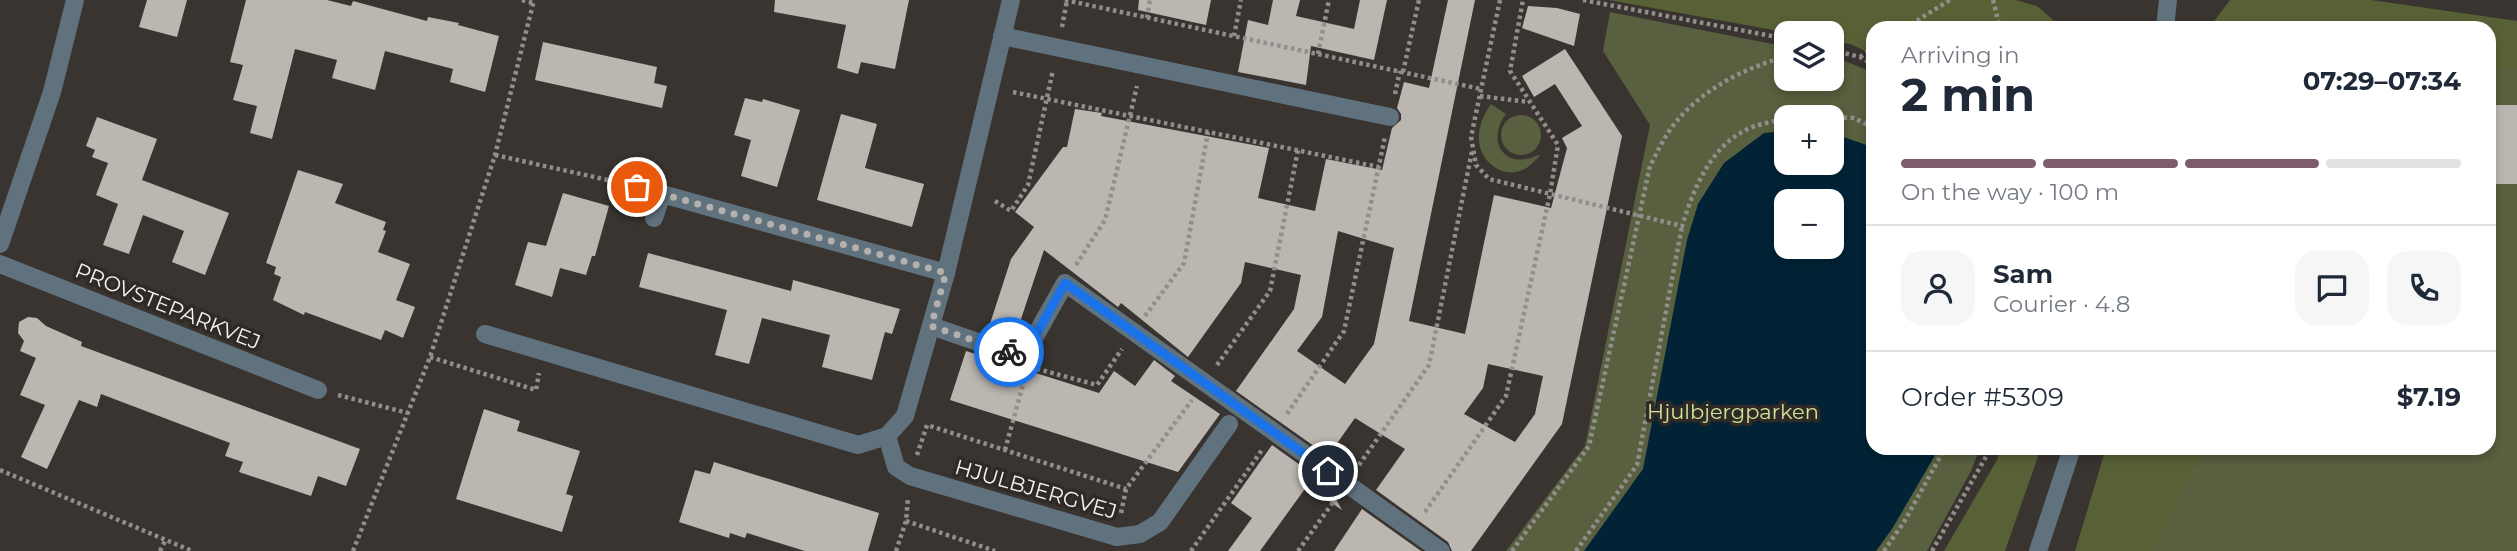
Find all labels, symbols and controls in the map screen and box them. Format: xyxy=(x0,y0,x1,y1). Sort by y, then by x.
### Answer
map controls xyxy=(1774,21,1844,259)
button: layers xyxy=(1774,21,1844,91)
text: Arriving in xyxy=(1901,41,2020,69)
text: 07:29–07:34 xyxy=(2303,65,2461,97)
text: 2 min xyxy=(1901,66,2035,123)
button: + xyxy=(1774,105,1844,175)
pin xyxy=(607,157,667,217)
icon: bag xyxy=(618,168,656,206)
text: On the way · 100 m xyxy=(1901,178,2119,206)
button: − xyxy=(1774,189,1844,259)
button: person xyxy=(1901,251,1975,325)
button: chat xyxy=(2295,251,2369,325)
button: phone xyxy=(2387,251,2461,325)
street label: PROVSTEPARKVEJ xyxy=(72,257,264,355)
text: Sam xyxy=(1993,258,2053,290)
text: Courier · 4.8 xyxy=(1993,290,2130,318)
courier xyxy=(974,317,1044,387)
icon: bike xyxy=(990,333,1028,371)
text: Order #5309 xyxy=(1901,381,2064,413)
text: $7.19 xyxy=(2397,381,2461,413)
park label: Hjulbjergparken xyxy=(1647,399,1819,424)
pin xyxy=(1298,441,1358,501)
icon: home xyxy=(1309,452,1347,490)
street label: HJULBJERGVEJ xyxy=(952,454,1120,524)

